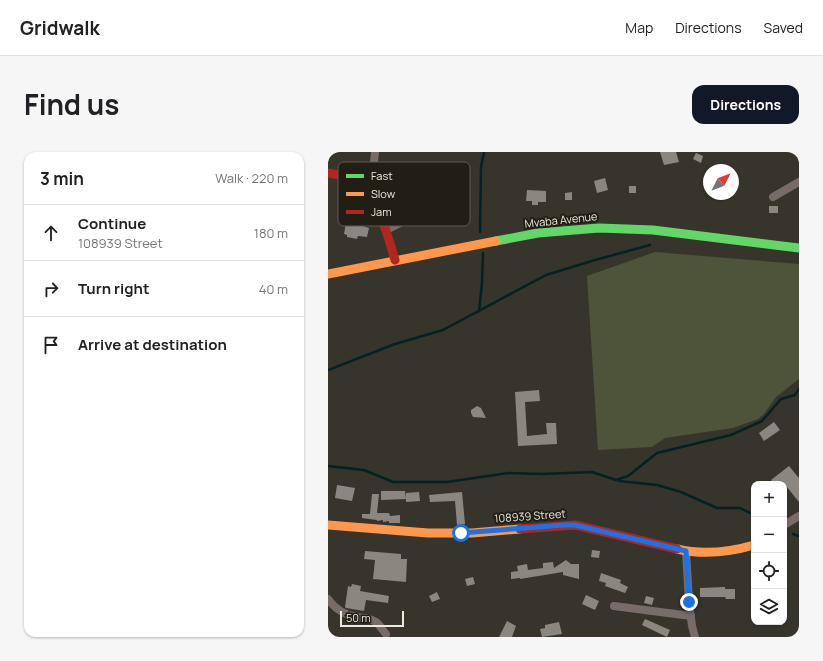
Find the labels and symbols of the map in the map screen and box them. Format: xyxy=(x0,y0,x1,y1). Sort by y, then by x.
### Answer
legend xyxy=(338,162,470,226)
north arrow xyxy=(703,164,739,200)
text: Fast xyxy=(371,168,393,183)
text: Slow xyxy=(371,186,396,201)
text: Jam xyxy=(371,204,392,219)
street label: Mvaba Avenue xyxy=(524,208,599,231)
street label: 108939 Street xyxy=(494,506,566,525)
route start xyxy=(452,524,470,542)
route end xyxy=(680,593,698,611)
scale bar xyxy=(340,609,404,628)

